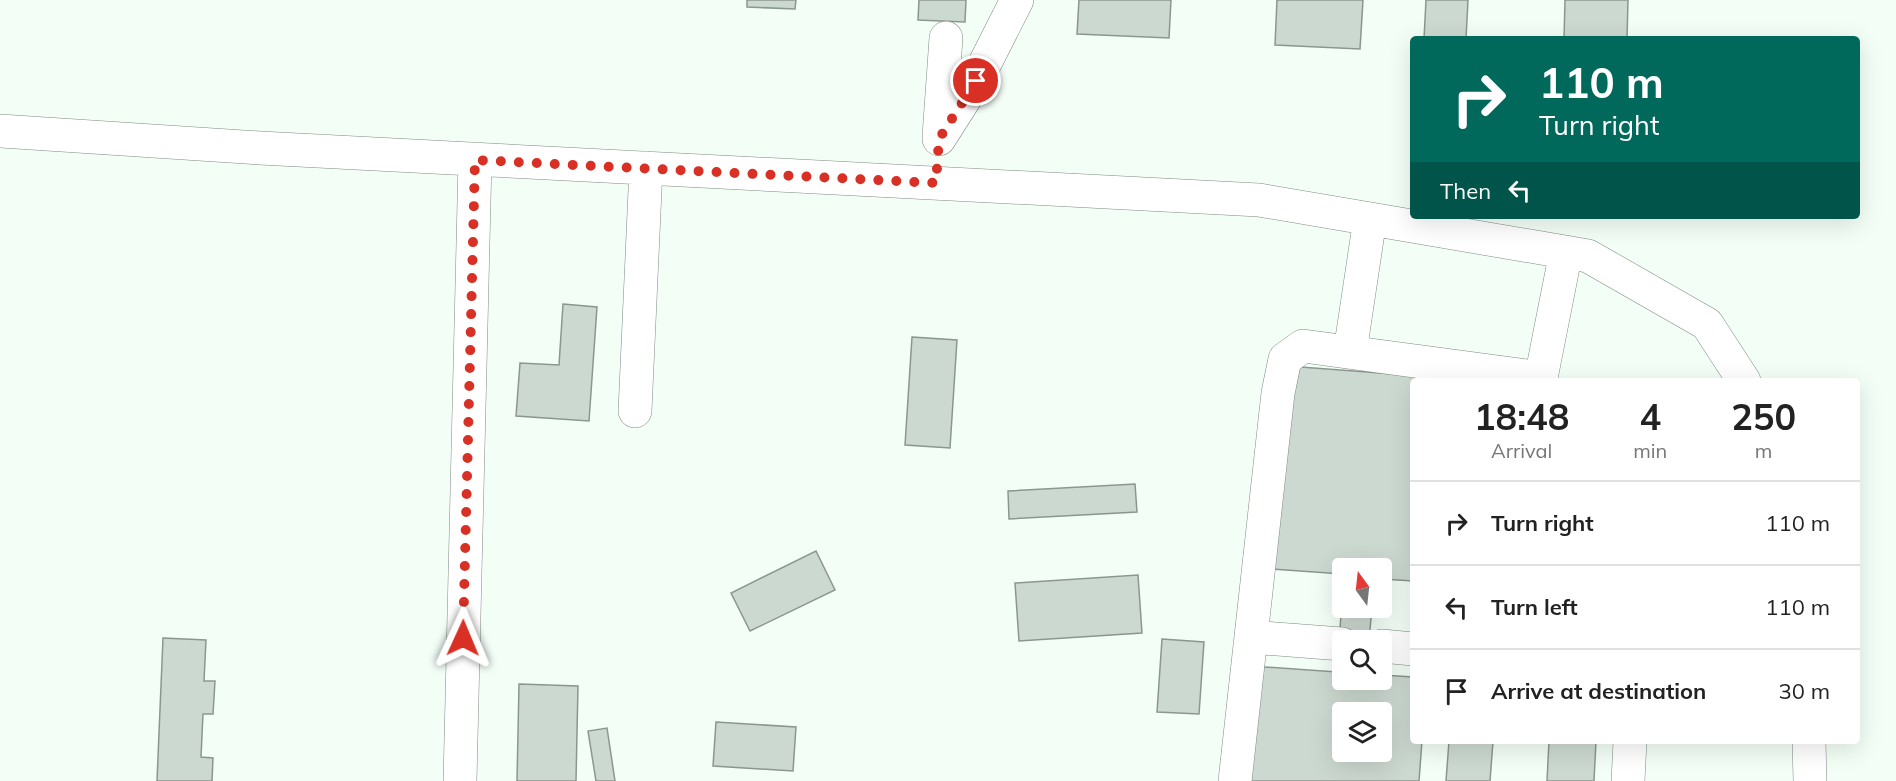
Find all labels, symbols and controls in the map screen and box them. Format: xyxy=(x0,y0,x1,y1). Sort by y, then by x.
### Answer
pin xyxy=(950,55,1001,106)
text: 110 m xyxy=(1539,56,1664,109)
icon: right xyxy=(1440,60,1518,138)
icon: arrive xyxy=(959,64,992,97)
text: Turn right xyxy=(1539,108,1659,142)
icon: left xyxy=(1503,174,1536,207)
text: Then xyxy=(1440,177,1491,205)
text: 18:48 xyxy=(1474,394,1569,439)
text: 4 xyxy=(1639,394,1661,439)
text: 250 xyxy=(1731,394,1796,439)
text: Arrival xyxy=(1491,438,1552,463)
text: min xyxy=(1633,438,1667,463)
text: m xyxy=(1755,438,1772,463)
icon: right xyxy=(1440,507,1473,540)
text: Turn right xyxy=(1491,509,1594,537)
text: 110 m xyxy=(1765,509,1830,537)
north arrow xyxy=(1332,558,1392,618)
map controls xyxy=(1332,558,1392,762)
icon: left xyxy=(1440,591,1473,624)
text: Turn left xyxy=(1491,593,1578,621)
text: 110 m xyxy=(1765,593,1830,621)
position arrow xyxy=(431,606,495,670)
button: search xyxy=(1332,630,1392,690)
icon: arrive xyxy=(1440,675,1473,708)
text: Arrive at destination xyxy=(1491,677,1706,705)
text: 30 m xyxy=(1779,677,1830,705)
button: layers xyxy=(1332,702,1392,762)

